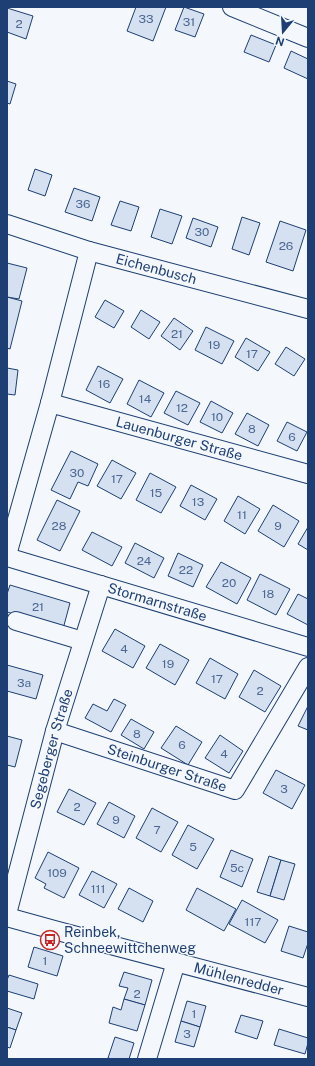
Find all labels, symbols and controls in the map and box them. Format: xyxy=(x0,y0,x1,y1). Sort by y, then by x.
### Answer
house number: 33 xyxy=(138,12,154,26)
north arrow xyxy=(263,12,303,52)
house number: 31 xyxy=(183,15,195,29)
house number: 2 xyxy=(15,17,23,31)
text: N xyxy=(274,34,286,49)
house number: 36 xyxy=(76,197,90,211)
house number: 30 xyxy=(195,225,209,239)
house number: 26 xyxy=(279,239,293,253)
street label: Eichenbusch xyxy=(114,251,198,287)
house number: 21 xyxy=(171,327,183,341)
house number: 19 xyxy=(208,338,220,352)
house number: 17 xyxy=(246,347,258,361)
house number: 16 xyxy=(98,377,110,391)
house number: 14 xyxy=(139,392,152,406)
house number: 12 xyxy=(176,401,188,415)
house number: 10 xyxy=(211,410,223,424)
street label: Lauenburger Straße xyxy=(114,414,244,464)
house number: 8 xyxy=(248,422,256,436)
house number: 6 xyxy=(288,430,296,444)
house number: 30 xyxy=(70,466,84,480)
house number: 17 xyxy=(111,472,123,486)
house number: 15 xyxy=(150,486,163,500)
house number: 13 xyxy=(192,495,204,509)
house number: 11 xyxy=(237,508,247,522)
house number: 28 xyxy=(52,519,67,533)
house number: 9 xyxy=(274,519,282,533)
house number: 24 xyxy=(137,554,152,568)
house number: 22 xyxy=(179,563,193,577)
house number: 20 xyxy=(222,576,236,590)
street label: Stormarnstraße xyxy=(106,580,209,624)
house number: 18 xyxy=(262,587,275,601)
house number: 21 xyxy=(32,600,44,614)
house number: 4 xyxy=(120,642,128,656)
house number: 19 xyxy=(162,657,174,671)
house number: 17 xyxy=(211,672,223,686)
house number: 3a xyxy=(17,676,31,690)
house number: 2 xyxy=(256,684,264,698)
street label: Segeberger Straße xyxy=(27,687,76,811)
house number: 8 xyxy=(133,727,141,741)
house number: 6 xyxy=(178,738,186,752)
street label: Steinburger Straße xyxy=(105,741,229,795)
house number: 4 xyxy=(220,747,228,761)
house number: 3 xyxy=(280,782,288,796)
house number: 2 xyxy=(73,800,81,814)
house number: 9 xyxy=(112,813,120,827)
house number: 7 xyxy=(153,823,161,837)
house number: 5 xyxy=(189,840,197,854)
house number: 5c xyxy=(230,861,244,875)
house number: 109 xyxy=(47,866,67,880)
house number: 111 xyxy=(91,882,105,896)
house number: 117 xyxy=(245,915,261,929)
place label: Reinbek, Schneewittchenweg xyxy=(64,924,196,956)
bus stop icon: Reinbek, Schneewittchenweg xyxy=(39,929,61,951)
house number: 1 xyxy=(43,954,47,968)
street label: Mühlenredder xyxy=(192,959,285,998)
house number: 2 xyxy=(133,987,141,1001)
house number: 1 xyxy=(192,1007,196,1021)
house number: 3 xyxy=(183,1027,191,1041)

